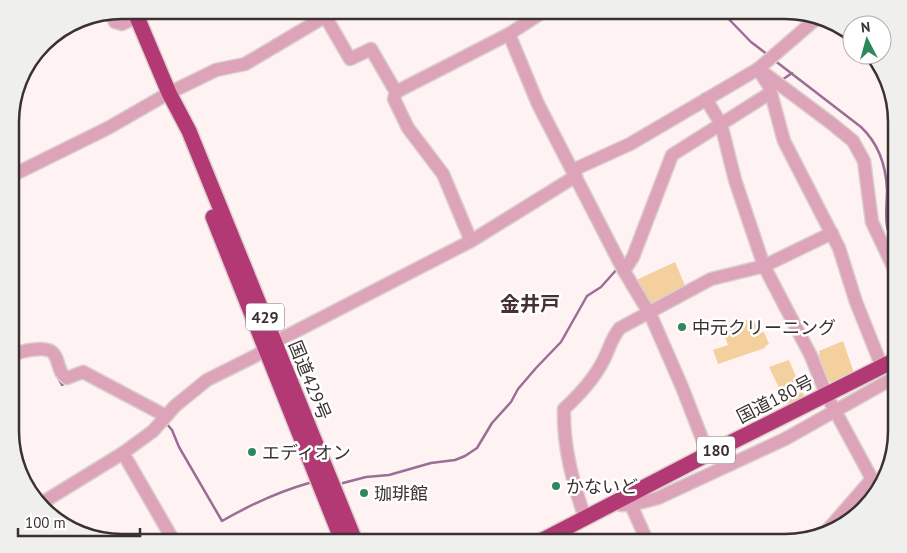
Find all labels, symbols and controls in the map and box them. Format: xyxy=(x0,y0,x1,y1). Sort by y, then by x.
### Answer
north arrow xyxy=(842,15,892,65)
text: N xyxy=(860,18,871,37)
district label: 金井戸 xyxy=(500,291,560,317)
road number: 429 xyxy=(246,304,284,330)
place label: 中元クリーニング xyxy=(692,316,836,339)
marker: 中元クリーニング xyxy=(676,321,688,333)
street label: 国道429号 xyxy=(284,337,336,423)
street label: 国道180号 xyxy=(733,370,817,428)
road number: 180 xyxy=(697,436,735,464)
place label: エディオン xyxy=(262,441,351,464)
marker: エディオン xyxy=(246,446,258,458)
place label: かないど xyxy=(566,475,638,498)
marker: かないど xyxy=(550,480,562,492)
place label: 珈琲館 xyxy=(374,482,428,505)
marker: 珈琲館 xyxy=(358,487,370,499)
scale bar xyxy=(18,506,140,538)
text: 100 m xyxy=(25,513,66,532)

